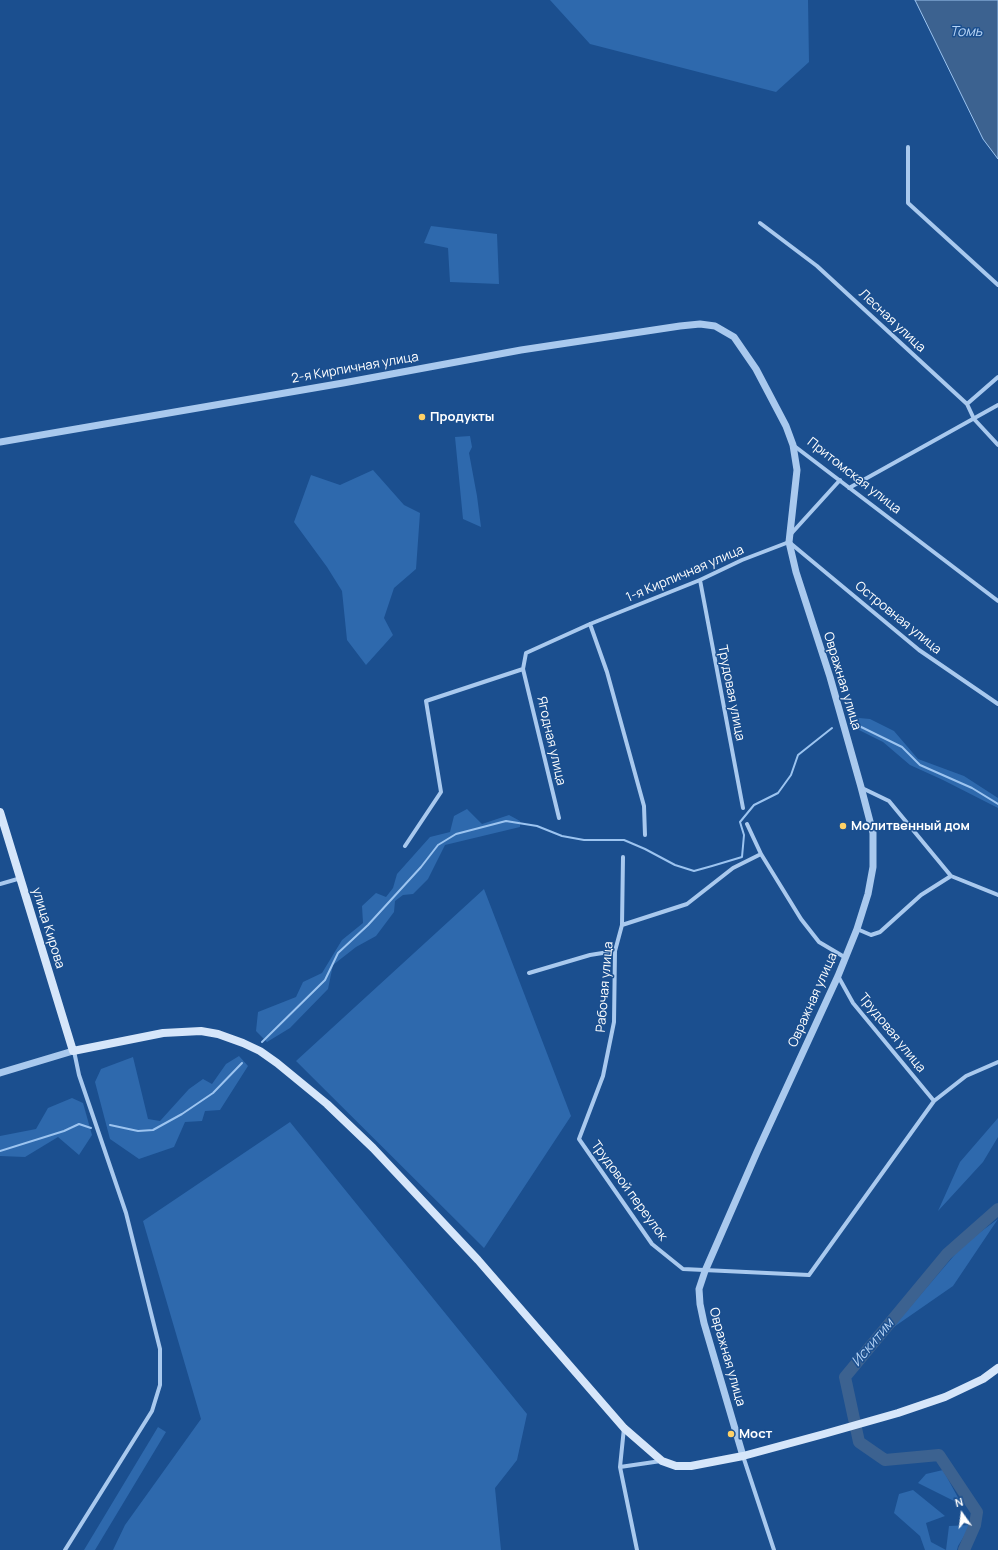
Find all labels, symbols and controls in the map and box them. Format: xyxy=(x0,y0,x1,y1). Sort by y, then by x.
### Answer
water label: Томь xyxy=(950,24,982,40)
street label: Лесная улица xyxy=(855,286,929,356)
street label: 2-я Кирпичная улица xyxy=(290,349,420,387)
place label: Продукты xyxy=(430,409,494,425)
marker: Продукты xyxy=(417,412,427,422)
street label: Притомская улица xyxy=(804,435,904,517)
street label: 1-я Кирпичная улица xyxy=(624,542,746,606)
street label: Островная улица xyxy=(852,578,944,658)
street label: Овражная улица xyxy=(820,630,864,732)
street label: Трудовая улица xyxy=(714,644,748,742)
street label: Ягодная улица xyxy=(533,695,569,787)
place label: Молитвенный дом xyxy=(851,818,970,834)
marker: Молитвенный дом xyxy=(838,821,848,831)
street label: улица Кирова xyxy=(28,886,68,970)
street label: Рабочая улица xyxy=(593,941,617,1033)
street label: Овражная улица xyxy=(785,950,841,1050)
street label: Трудовая улица xyxy=(855,990,929,1076)
street label: Трудовой переулок xyxy=(588,1138,670,1244)
street label: Овражная улица xyxy=(705,1306,749,1408)
water label: Искитим xyxy=(848,1316,898,1370)
place label: Мост xyxy=(739,1426,772,1442)
marker: Мост xyxy=(726,1429,736,1439)
north arrow xyxy=(942,1494,982,1534)
text: N xyxy=(953,1494,965,1510)

